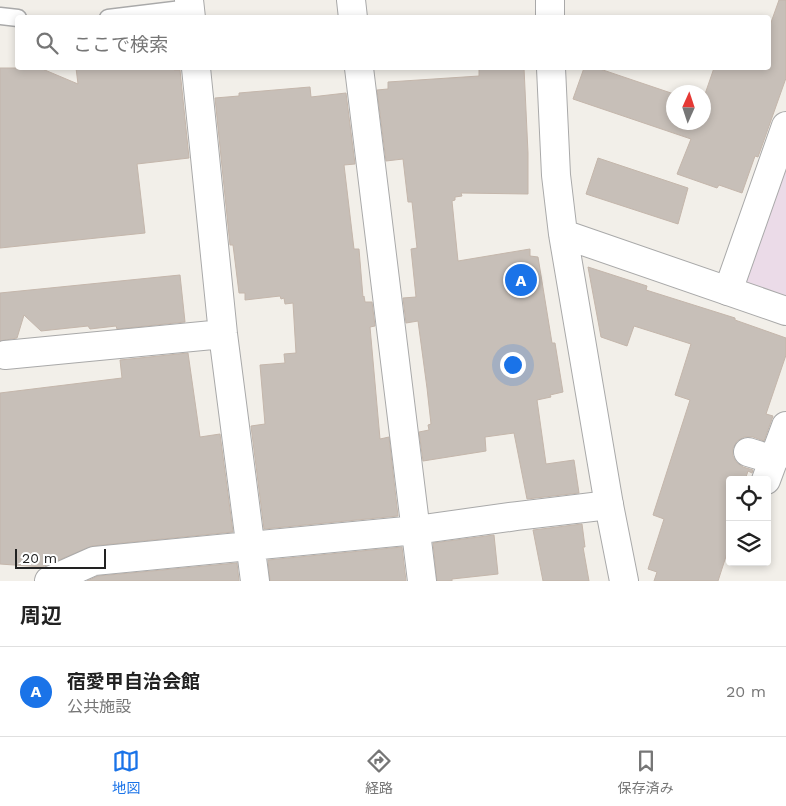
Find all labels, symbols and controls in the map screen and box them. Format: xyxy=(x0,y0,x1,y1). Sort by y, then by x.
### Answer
search box xyxy=(15,15,771,70)
icon: search xyxy=(33,29,61,57)
text: ここで検索 xyxy=(73,33,168,56)
north arrow xyxy=(666,85,711,130)
pin: A xyxy=(505,261,537,299)
your location xyxy=(500,352,526,378)
map controls xyxy=(726,476,771,566)
button: locate xyxy=(726,476,771,521)
button: layers xyxy=(726,521,771,566)
scale bar xyxy=(15,546,106,569)
text: 20 m xyxy=(22,550,57,566)
text: 周辺 xyxy=(20,603,62,628)
text: 宿愛甲自治会館 xyxy=(67,670,200,693)
text: A xyxy=(31,682,41,701)
text: 20 m xyxy=(726,682,766,701)
text: 公共施設 xyxy=(67,697,131,716)
tab: 地図 xyxy=(112,747,140,797)
tab: 経路 xyxy=(365,747,393,797)
tab: 保存済み xyxy=(618,747,674,797)

